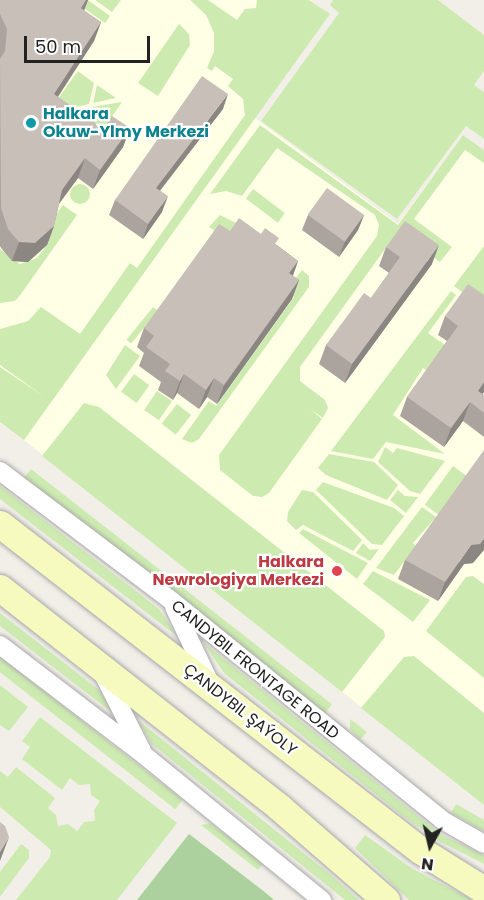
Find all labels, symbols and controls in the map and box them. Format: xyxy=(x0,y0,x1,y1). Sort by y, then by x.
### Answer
scale bar xyxy=(27,24,153,62)
text: 50 m xyxy=(35,34,81,59)
place label: Halkara Okuw-Ylmy Merkezi xyxy=(43,104,209,142)
marker: Halkara Okuw-Ylmy Merkezi xyxy=(24,116,38,130)
place label: Halkara Newrologiya Merkezi xyxy=(153,552,324,590)
marker: Halkara Newrologiya Merkezi xyxy=(328,562,346,580)
street label: CANDYBIL FRONTAGE ROAD xyxy=(167,596,343,744)
street label: ÇANDYBIL ŞAÝOLY xyxy=(180,660,300,760)
north arrow xyxy=(400,816,460,876)
text: N xyxy=(420,852,435,877)

